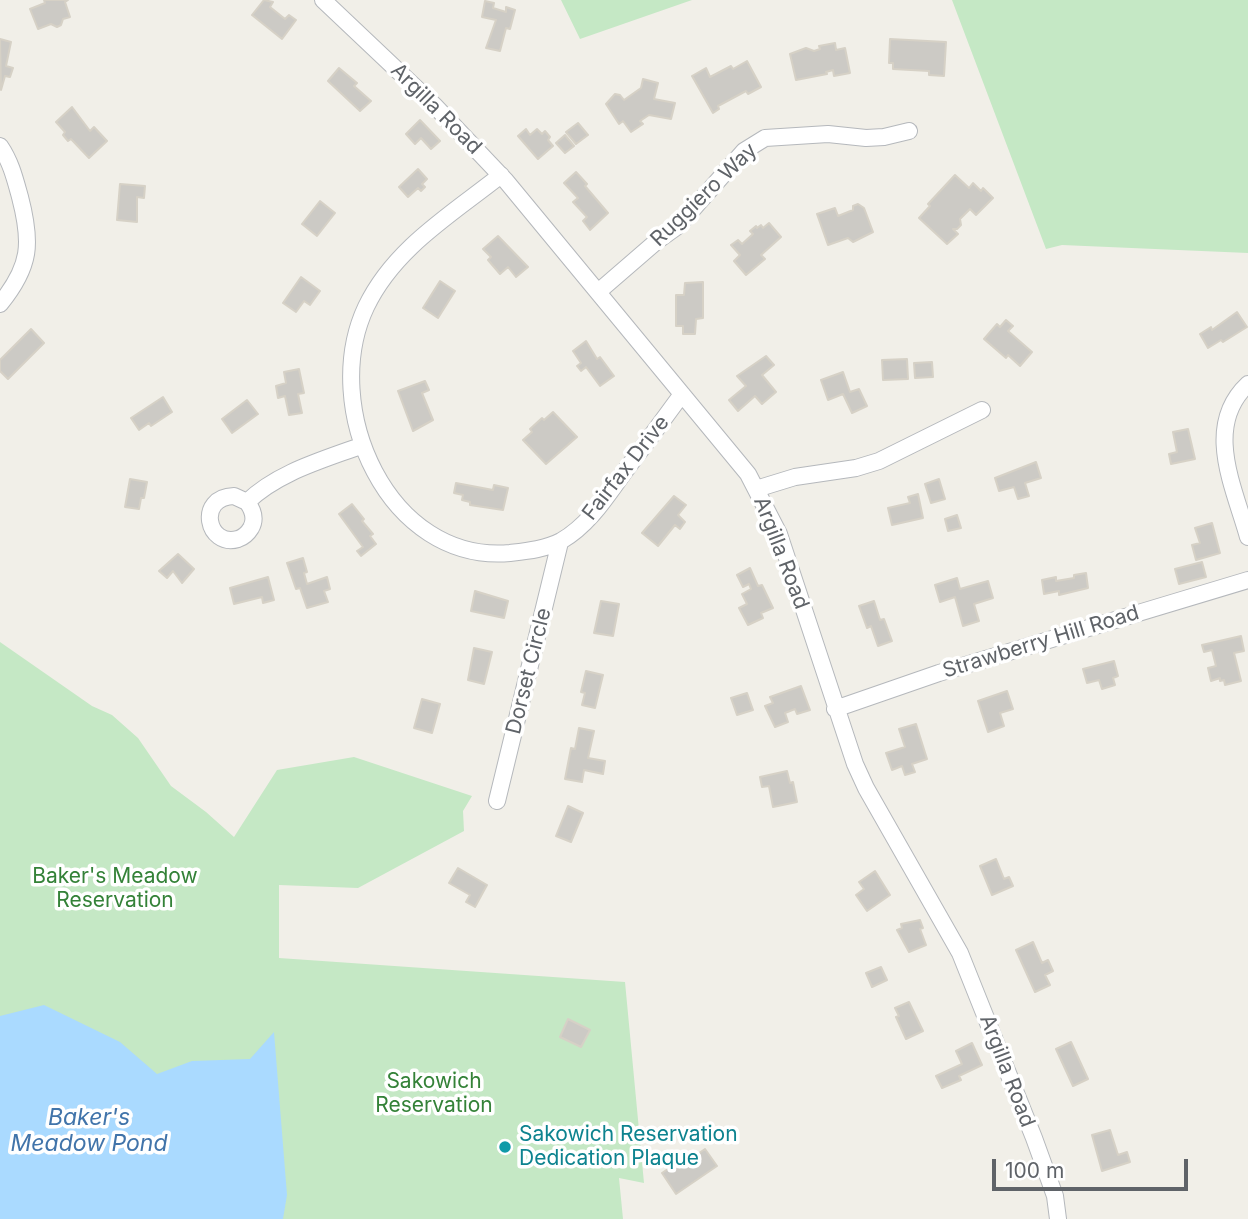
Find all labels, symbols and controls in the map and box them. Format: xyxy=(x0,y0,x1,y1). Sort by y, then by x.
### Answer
street label: Argilla Road xyxy=(385,58,487,160)
street label: Ruggiero Way xyxy=(646,138,762,252)
street label: Fairfax Drive xyxy=(577,411,675,525)
street label: Argilla Road xyxy=(748,493,814,613)
street label: Strawberry Hill Road xyxy=(940,600,1142,684)
street label: Dorset Circle xyxy=(501,605,557,737)
park label: Baker's Meadow Reservation xyxy=(32,864,198,914)
street label: Argilla Road xyxy=(974,1011,1040,1131)
park label: Sakowich Reservation xyxy=(375,1069,493,1119)
water label: Baker's Meadow Pond xyxy=(11,1104,167,1158)
place label: Sakowich Reservation Dedication Plaque xyxy=(519,1122,738,1172)
marker: Sakowich Reservation Dedication Plaque xyxy=(497,1139,513,1155)
scale bar xyxy=(996,1146,1192,1190)
text: 100 m xyxy=(1005,1158,1064,1183)

